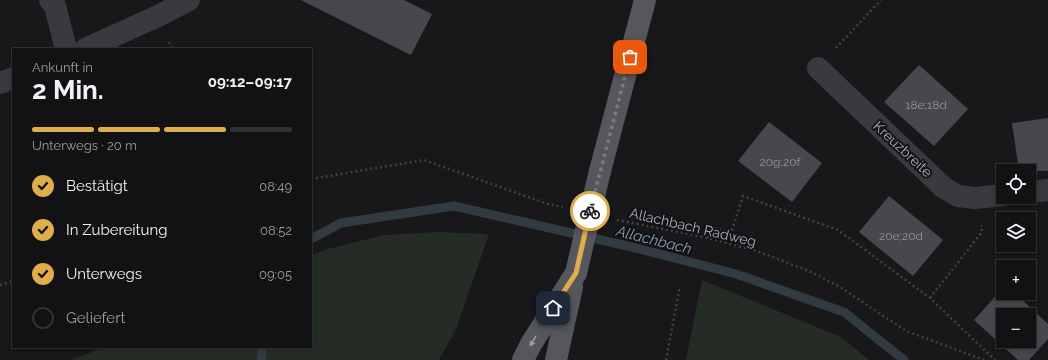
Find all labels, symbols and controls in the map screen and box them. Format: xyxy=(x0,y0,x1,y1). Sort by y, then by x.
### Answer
pin xyxy=(613,40,647,74)
icon: bag xyxy=(619,46,641,68)
text: Ankunft in xyxy=(32,60,93,75)
text: 09:12–09:17 xyxy=(208,73,292,91)
text: 2 Min. xyxy=(32,75,104,105)
house number: 18e;18d xyxy=(905,98,947,112)
street label: Kreuzbreite xyxy=(870,118,936,180)
text: Unterwegs · 20 m xyxy=(32,138,137,153)
house number: 20g;20f xyxy=(759,155,802,169)
map controls xyxy=(996,164,1036,348)
button: locate xyxy=(996,164,1036,204)
icon: check xyxy=(32,175,54,197)
text: Bestätigt xyxy=(66,177,128,195)
text: 08:49 xyxy=(259,179,292,194)
courier xyxy=(570,191,610,231)
icon: bike xyxy=(579,200,601,222)
street label: Allachbach Radweg xyxy=(628,204,758,250)
button: layers xyxy=(996,212,1036,252)
icon: check xyxy=(32,219,54,241)
text: In Zubereitung xyxy=(66,221,168,239)
water label: Allachbach xyxy=(614,222,694,258)
text: 08:52 xyxy=(260,223,292,238)
house number: 20e;20d xyxy=(879,229,923,243)
button: + xyxy=(996,260,1036,300)
icon: check xyxy=(32,263,54,285)
text: Unterwegs xyxy=(66,265,142,283)
text: 09:05 xyxy=(259,267,292,282)
pin xyxy=(536,291,570,325)
icon: home xyxy=(542,297,564,319)
button: − xyxy=(996,308,1036,348)
text: Geliefert xyxy=(66,309,125,327)
one-way arrow xyxy=(529,335,536,347)

